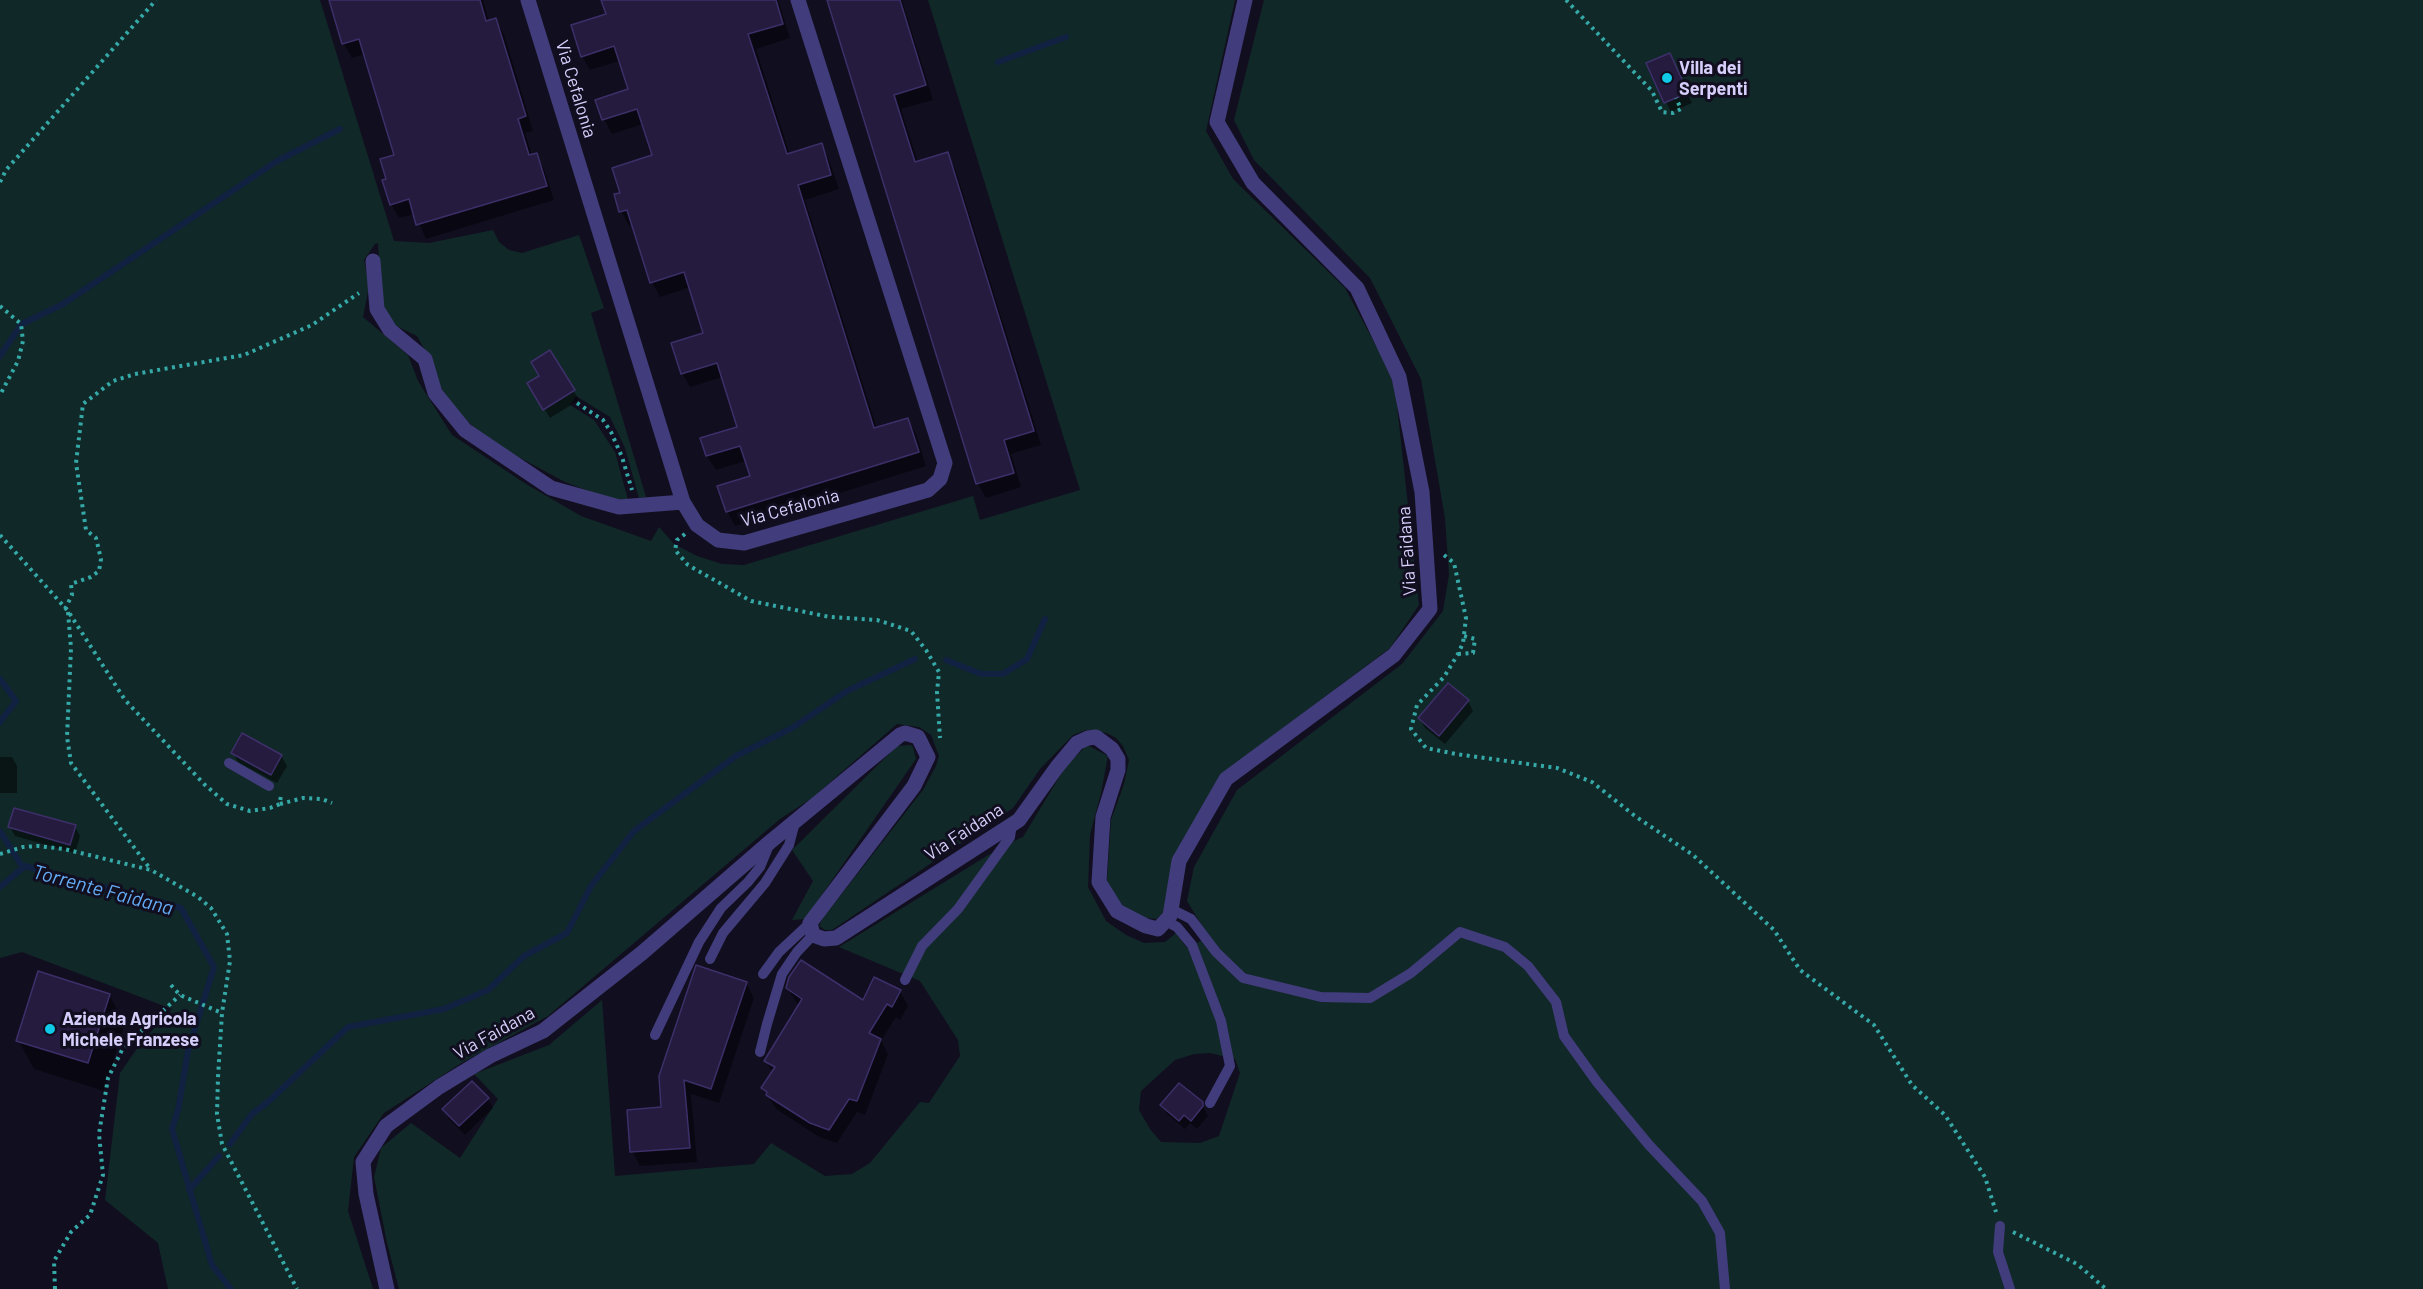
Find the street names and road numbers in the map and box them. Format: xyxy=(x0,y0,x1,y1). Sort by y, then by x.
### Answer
street label: Via Cefalonia xyxy=(551,38,601,140)
street label: Via Cefalonia xyxy=(738,484,842,532)
street label: Via Faidana xyxy=(1393,506,1421,596)
street label: Via Faidana xyxy=(921,799,1007,865)
street label: Via Faidana xyxy=(450,1002,538,1064)

